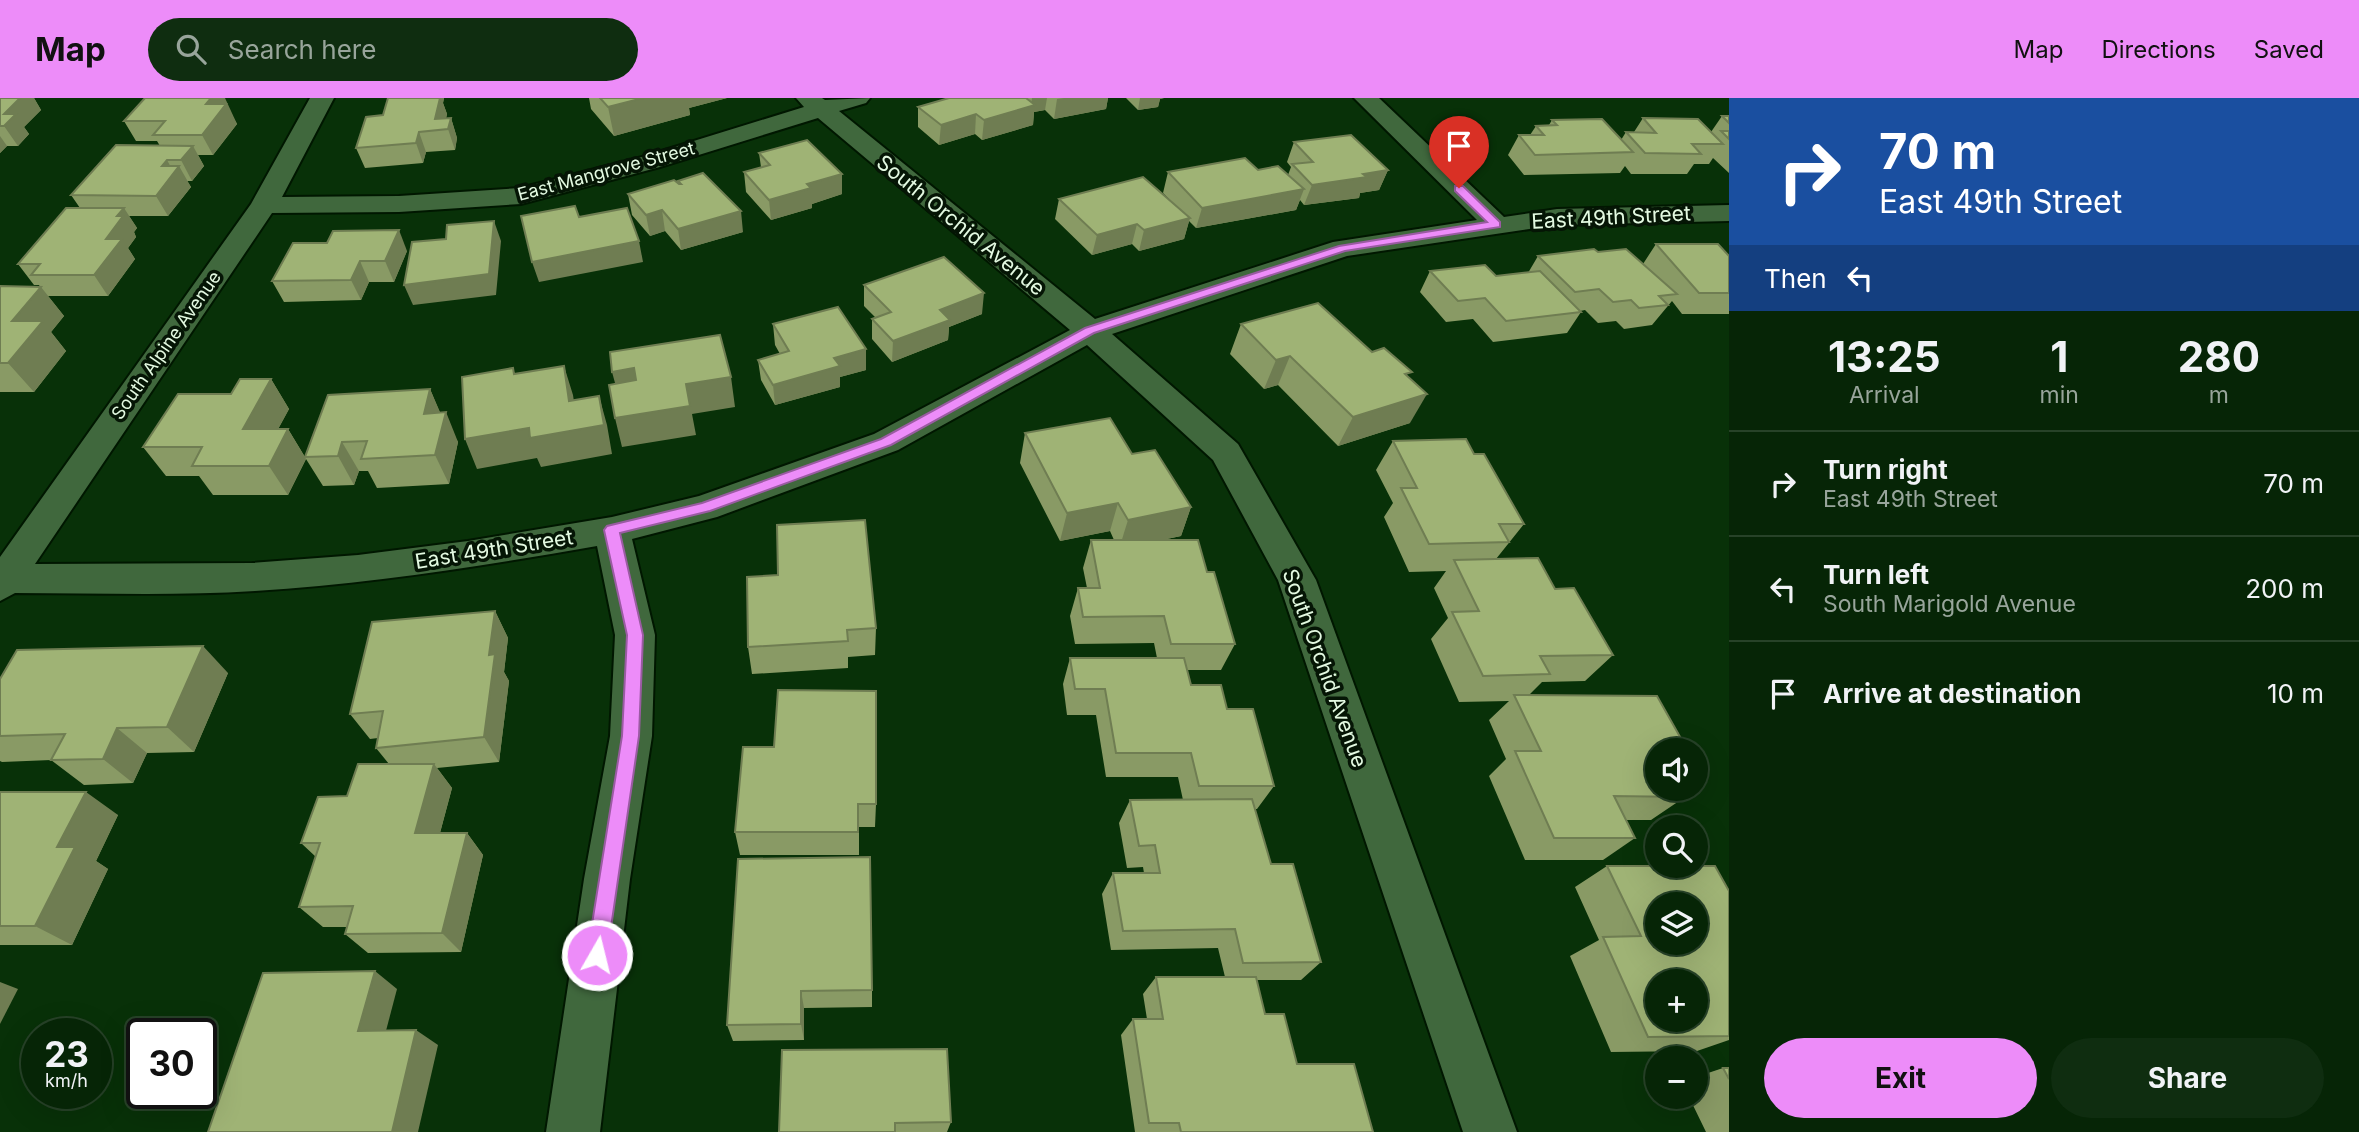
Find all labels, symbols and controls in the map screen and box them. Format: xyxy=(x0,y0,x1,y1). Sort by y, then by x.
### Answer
search box xyxy=(148,18,638,81)
text: Map xyxy=(35,29,106,69)
icon: search xyxy=(172,30,210,68)
text: Search here xyxy=(228,34,376,65)
text: Map xyxy=(2014,35,2063,64)
text: Directions xyxy=(2101,35,2216,64)
text: Saved xyxy=(2254,35,2324,64)
pin xyxy=(1429,116,1489,188)
text: 70 m xyxy=(1879,122,1996,181)
icon: right xyxy=(1764,126,1855,217)
icon: arrive xyxy=(1440,127,1478,165)
street label: East Mangrove Street xyxy=(515,137,697,205)
street label: South Orchid Avenue xyxy=(872,149,1050,301)
text: East 49th Street xyxy=(1879,182,2122,221)
street label: East 49th Street xyxy=(1531,200,1691,234)
icon: left xyxy=(1841,259,1879,297)
text: Then xyxy=(1764,263,1827,294)
street label: South Alpine Avenue xyxy=(107,267,225,423)
text: 13:25 xyxy=(1828,331,1941,382)
text: 1 xyxy=(2050,331,2068,382)
text: 280 xyxy=(2178,331,2260,382)
text: Arrival xyxy=(1849,381,1920,409)
text: min xyxy=(2040,381,2079,409)
text: m xyxy=(2209,381,2229,409)
text: Turn right xyxy=(1823,454,1948,485)
icon: right xyxy=(1764,465,1802,503)
text: 70 m xyxy=(2263,468,2324,499)
text: East 49th Street xyxy=(1823,485,1998,513)
street label: East 49th Street xyxy=(413,524,575,574)
text: Turn left xyxy=(1823,559,1929,590)
street label: South Orchid Avenue xyxy=(1277,565,1373,771)
icon: left xyxy=(1764,570,1802,608)
text: 200 m xyxy=(2245,573,2324,604)
text: South Marigold Avenue xyxy=(1823,590,2076,618)
icon: arrive xyxy=(1764,675,1802,713)
text: Arrive at destination xyxy=(1823,678,2082,709)
text: 10 m xyxy=(2267,678,2324,709)
map controls xyxy=(1645,738,1708,1109)
button: sound xyxy=(1645,738,1708,801)
button: search xyxy=(1645,815,1708,878)
button: layers xyxy=(1645,892,1708,955)
position arrow xyxy=(560,918,634,992)
button: + xyxy=(1645,969,1708,1032)
speed limit sign: 30 xyxy=(126,1018,217,1109)
text: 23 xyxy=(44,1033,89,1075)
button: Exit xyxy=(1764,1038,2037,1118)
button: Share xyxy=(2051,1038,2324,1118)
button: − xyxy=(1645,1046,1708,1109)
text: km/h xyxy=(45,1070,88,1091)

